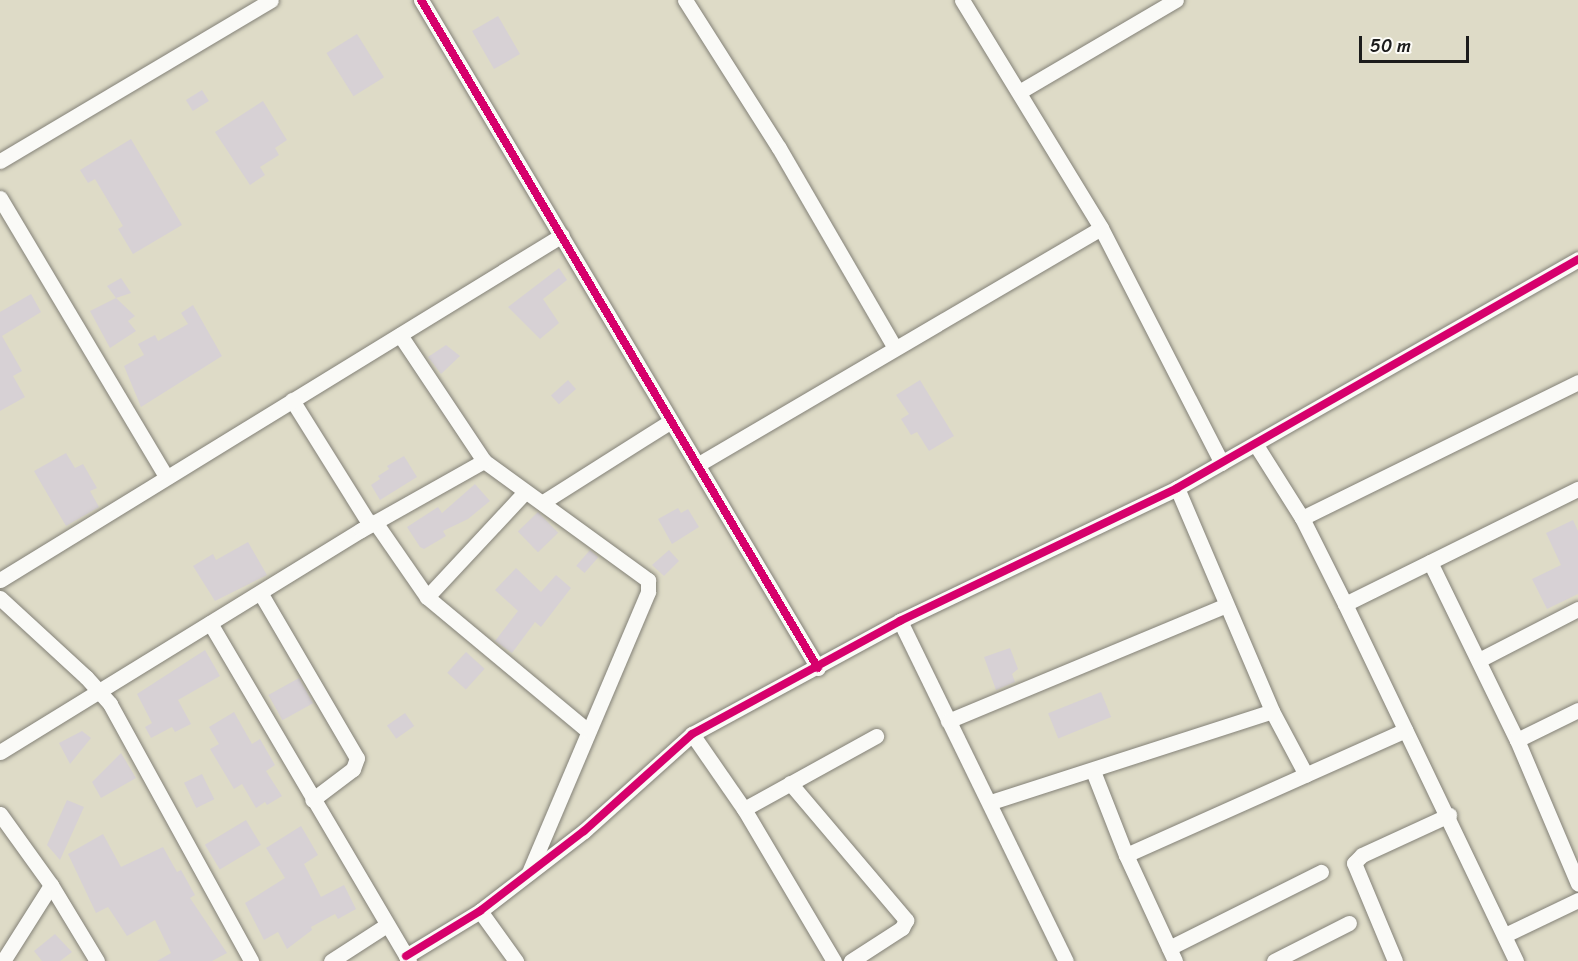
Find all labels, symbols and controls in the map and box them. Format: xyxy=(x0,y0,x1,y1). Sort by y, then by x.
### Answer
scale bar xyxy=(1362,24,1472,62)
text: 50 m xyxy=(1370,30,1411,62)

